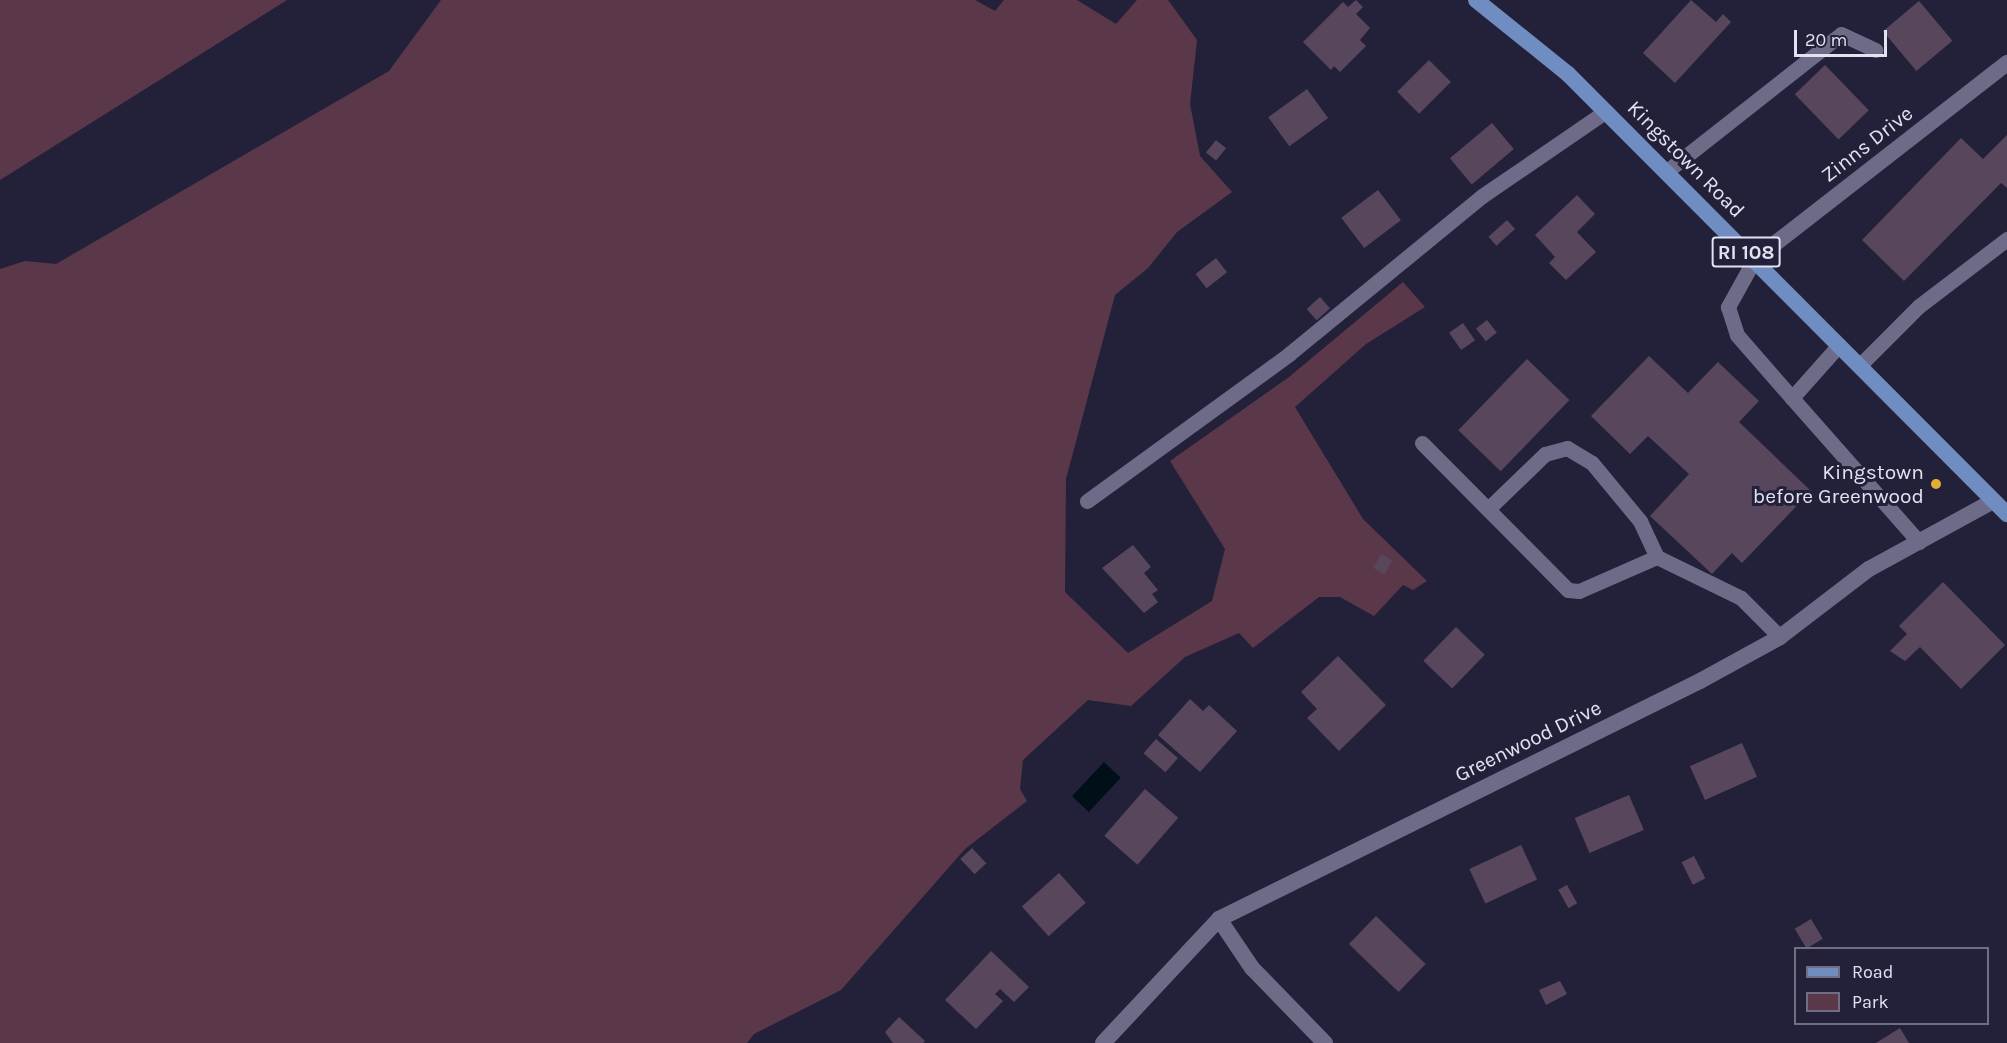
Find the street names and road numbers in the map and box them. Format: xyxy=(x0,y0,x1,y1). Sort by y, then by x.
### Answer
street label: Kingstown Road xyxy=(1622,95,1750,223)
street label: Zinns Drive xyxy=(1816,100,1918,188)
road number: RI 108 xyxy=(1712,235,1780,269)
street label: Greenwood Drive xyxy=(1451,695,1605,787)

